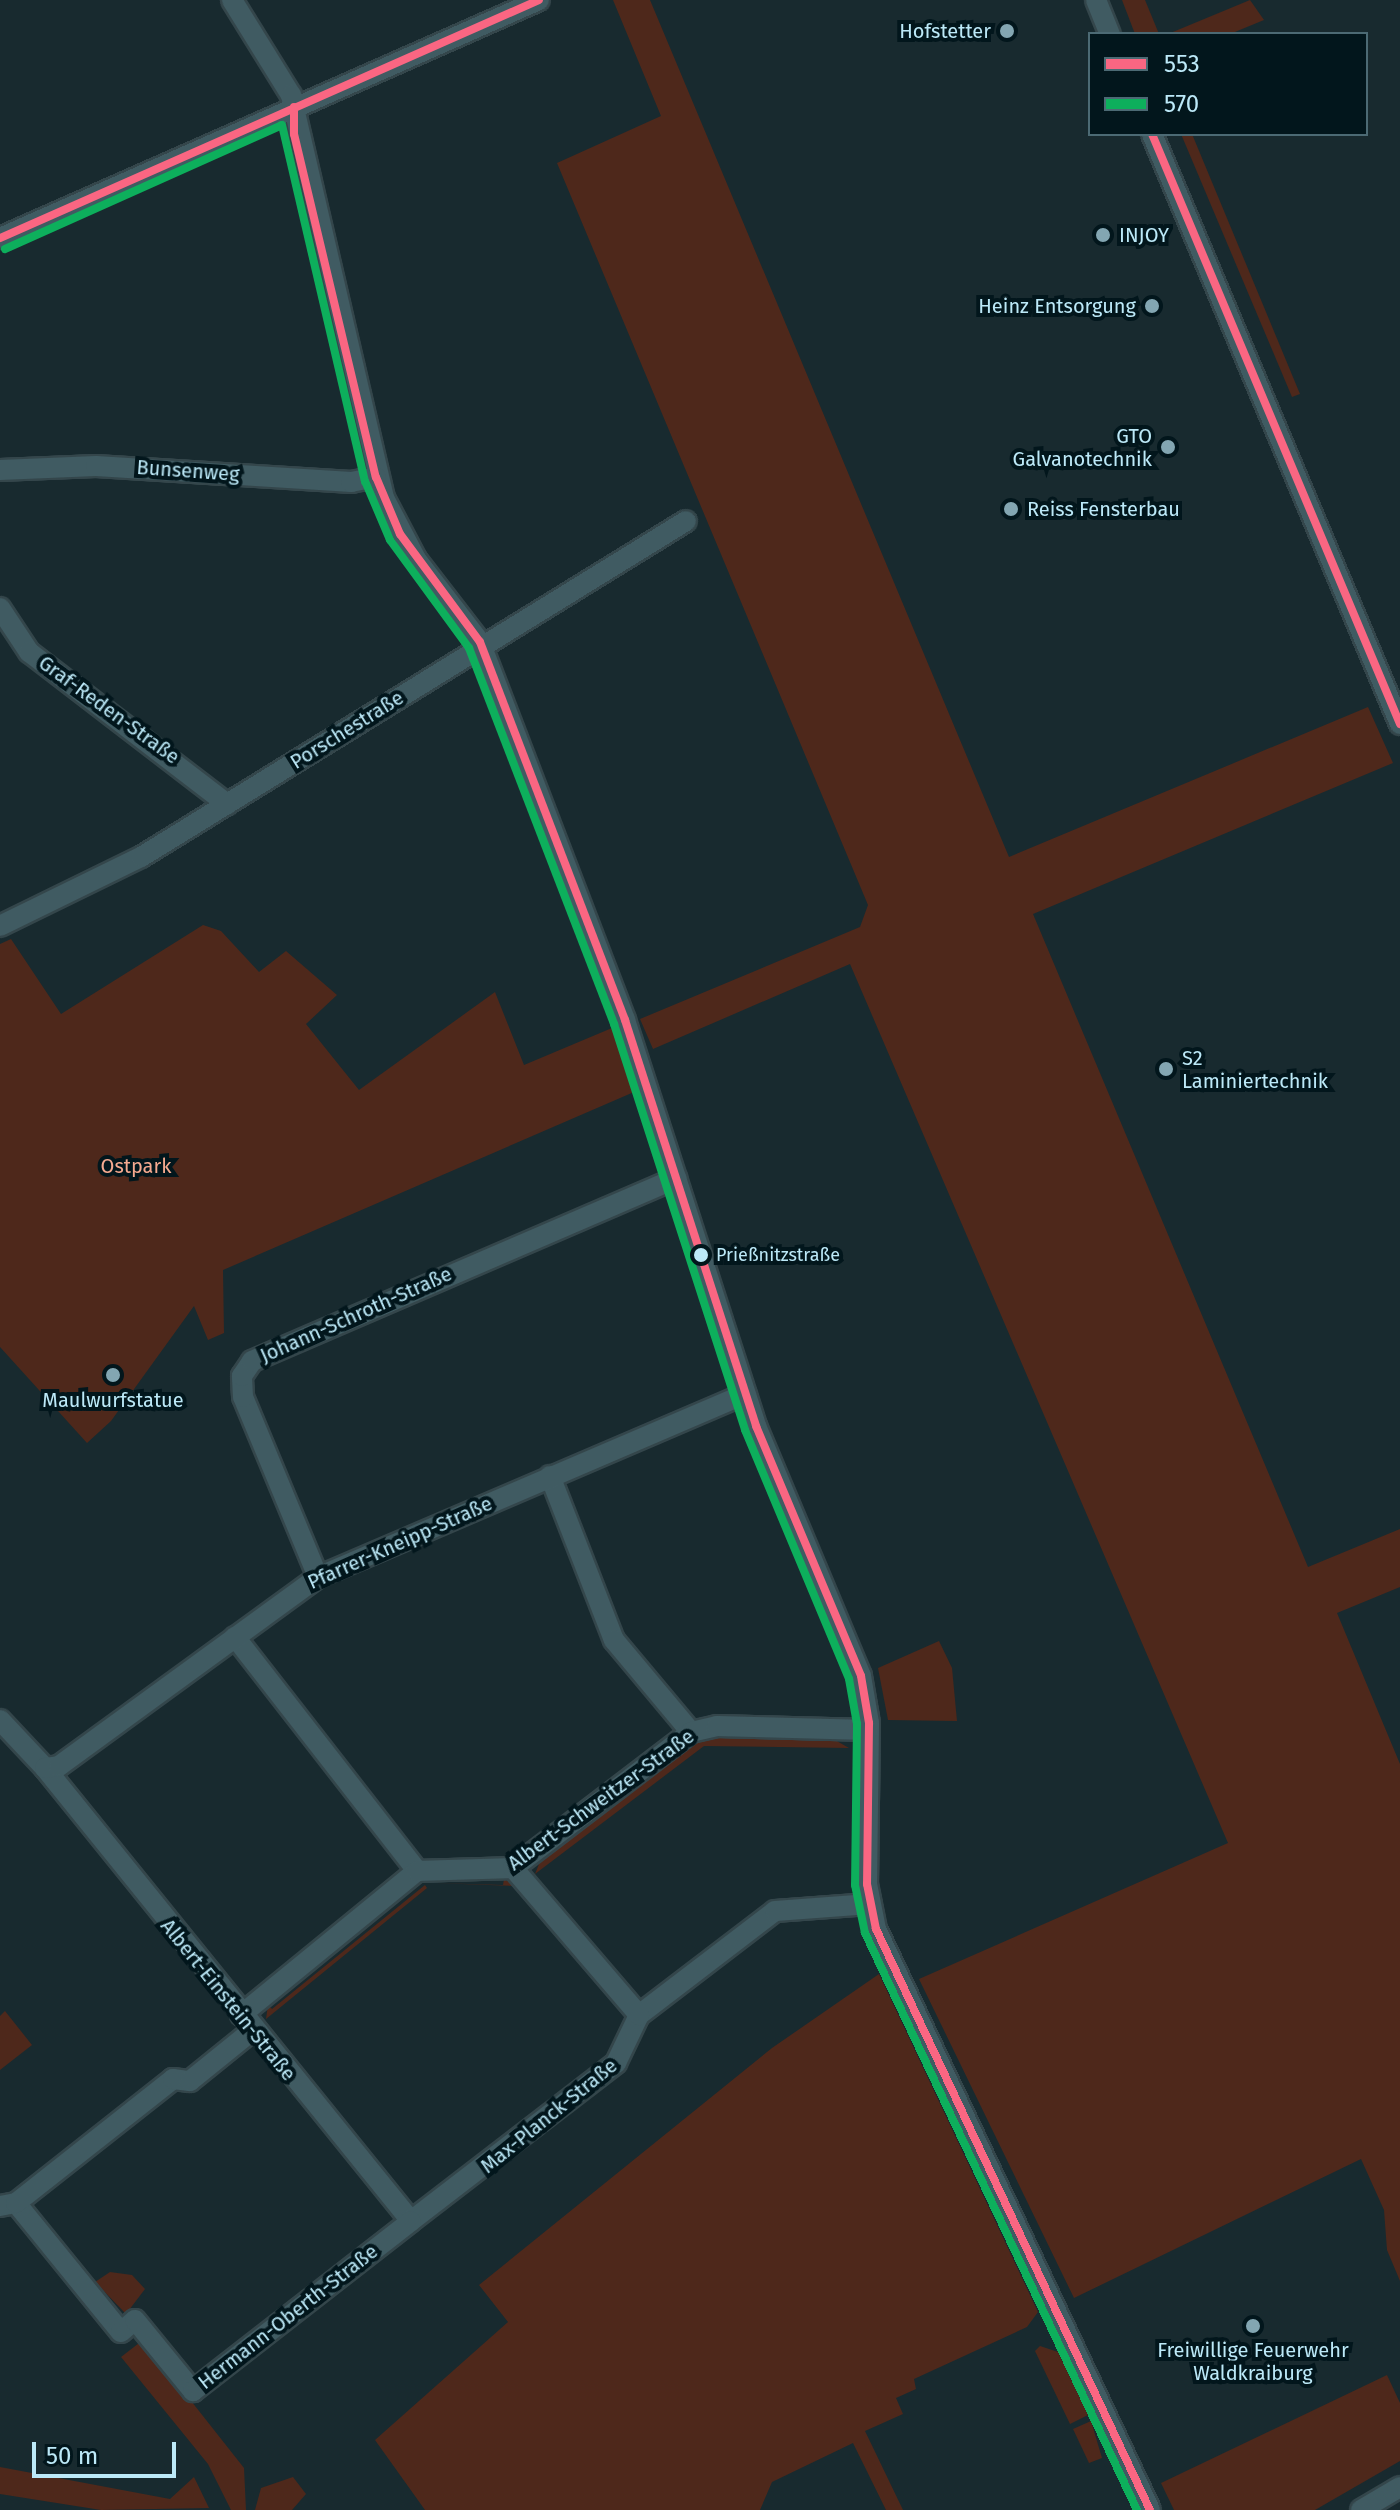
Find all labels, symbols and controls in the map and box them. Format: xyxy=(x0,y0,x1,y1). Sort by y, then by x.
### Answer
place label: Hofstetter xyxy=(899,19,991,43)
marker: Hofstetter xyxy=(998,22,1016,40)
legend xyxy=(1088,32,1368,136)
text: 553 xyxy=(1164,50,1200,78)
text: 570 xyxy=(1164,90,1199,118)
place label: INJOY xyxy=(1119,223,1169,247)
marker: INJOY xyxy=(1094,226,1112,244)
place label: Heinz Entsorgung xyxy=(978,294,1136,318)
marker: Heinz Entsorgung xyxy=(1143,297,1161,315)
place label: GTO Galvanotechnik xyxy=(1013,424,1152,471)
marker: GTO Galvanotechnik xyxy=(1159,438,1177,456)
street label: Bunsenweg xyxy=(136,455,240,487)
place label: Reiss Fensterbau xyxy=(1027,497,1180,521)
marker: Reiss Fensterbau xyxy=(1002,500,1020,518)
street label: Graf-Reden-Straße xyxy=(34,651,184,769)
street label: Porschestraße xyxy=(286,686,408,774)
place label: S2 Laminiertechnik xyxy=(1182,1046,1328,1093)
marker: S2 Laminiertechnik xyxy=(1157,1060,1175,1078)
park label: Ostpark xyxy=(101,1154,171,1178)
place label: Prießnitzstraße xyxy=(716,1244,840,1266)
marker: Prießnitzstraße xyxy=(693,1247,709,1263)
street label: Johann-Schroth-Straße xyxy=(257,1262,455,1368)
marker: Maulwurfstatue xyxy=(104,1366,122,1384)
place label: Maulwurfstatue xyxy=(42,1388,184,1412)
street label: Pfarrer-Kneipp-Straße xyxy=(304,1491,496,1595)
street label: Albert-Schweitzer-Straße xyxy=(503,1724,699,1876)
street label: Albert-Einstein-Straße xyxy=(155,1914,301,2086)
street label: Max-Planck-Straße xyxy=(476,2054,622,2178)
street label: Hermann-Oberth-Straße xyxy=(194,2239,382,2395)
marker: Freiwillige Feuerwehr Waldkraiburg xyxy=(1244,2317,1262,2335)
place label: Freiwillige Feuerwehr Waldkraiburg xyxy=(1157,2338,1349,2385)
scale bar xyxy=(36,2426,180,2476)
text: 50 m xyxy=(46,2442,98,2470)

